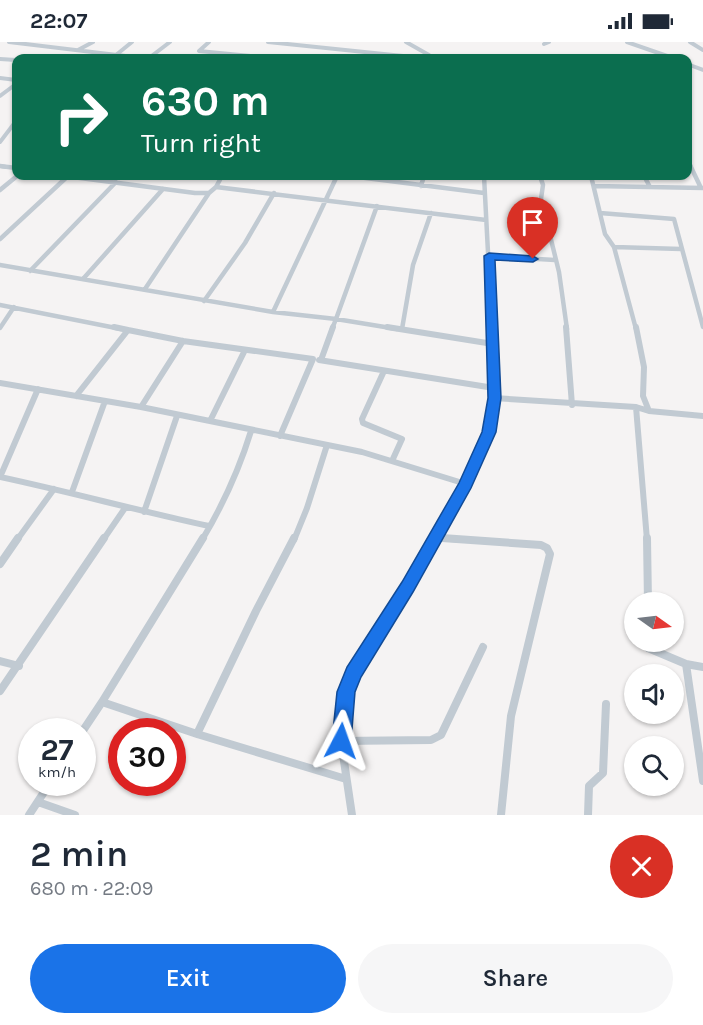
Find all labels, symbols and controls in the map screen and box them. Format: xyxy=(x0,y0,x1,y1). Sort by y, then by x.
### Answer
text: 22:07 xyxy=(30,8,87,34)
text: 630 m xyxy=(141,76,270,126)
icon: right xyxy=(42,78,120,156)
text: Turn right xyxy=(141,127,261,159)
pin xyxy=(507,197,558,259)
icon: arrive xyxy=(516,206,549,239)
north arrow xyxy=(624,592,684,652)
map controls xyxy=(624,592,684,796)
button: sound xyxy=(624,664,684,724)
position arrow xyxy=(309,709,373,773)
speed limit sign: 30 xyxy=(108,718,186,796)
text: 27 xyxy=(40,732,74,768)
button: search xyxy=(624,736,684,796)
text: km/h xyxy=(38,763,76,781)
text: 2 min xyxy=(30,833,128,875)
button: close xyxy=(610,835,673,898)
text: 680 m · 22:09 xyxy=(30,877,153,900)
button: Exit xyxy=(30,944,346,1013)
button: Share xyxy=(358,944,673,1013)

